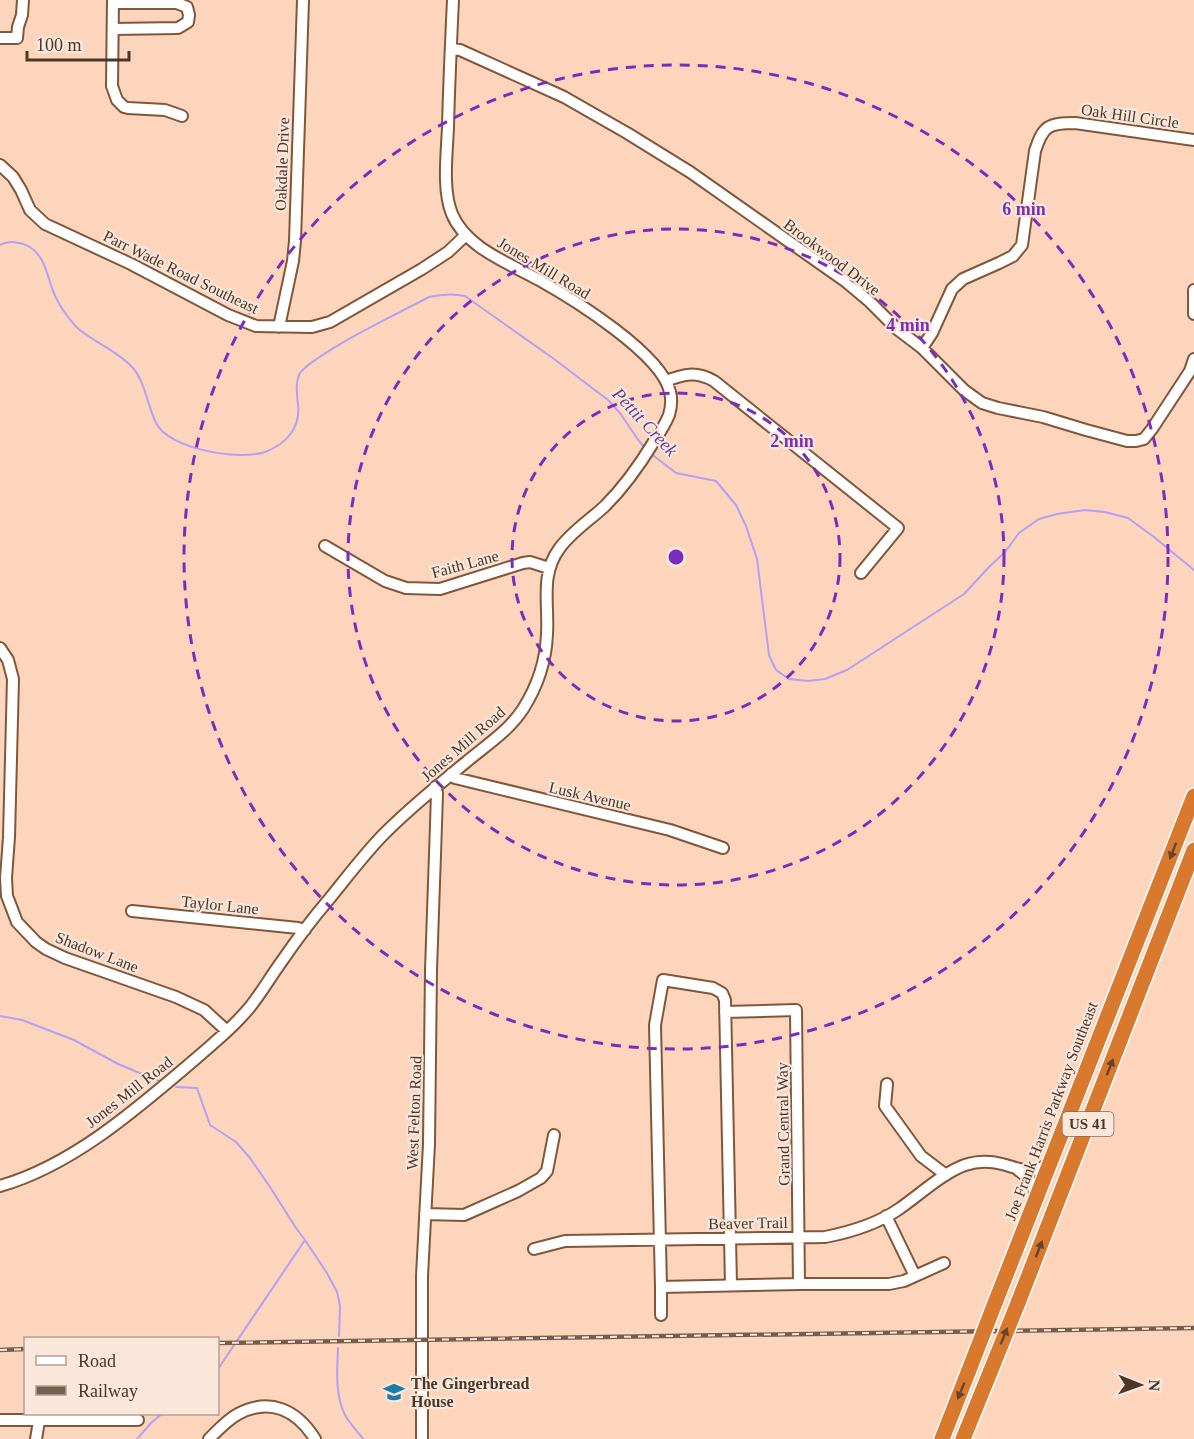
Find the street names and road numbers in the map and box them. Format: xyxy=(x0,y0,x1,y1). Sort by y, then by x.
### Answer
street label: Oak Hill Circle xyxy=(1080,101,1180,131)
street label: Oakdale Drive xyxy=(272,117,292,211)
street label: Brookwood Drive xyxy=(781,215,883,299)
street label: Parr Wade Road Southeast xyxy=(101,227,262,317)
street label: Jones Mill Road xyxy=(495,234,593,302)
street label: Faith Lane xyxy=(430,547,500,581)
street label: Jones Mill Road xyxy=(418,703,508,785)
street label: Lusk Avenue xyxy=(547,778,633,814)
street label: Taylor Lane xyxy=(180,892,259,918)
street label: Shadow Lane xyxy=(53,928,141,976)
street label: Joe Frank Harris Parkway Southeast xyxy=(1001,999,1102,1223)
street label: Jones Mill Road xyxy=(82,1053,176,1131)
street label: West Felton Road xyxy=(404,1056,424,1170)
street label: Grand Central Way xyxy=(773,1062,794,1186)
road number: US 41 xyxy=(1062,1112,1114,1136)
street label: Beaver Trail xyxy=(708,1214,788,1232)

